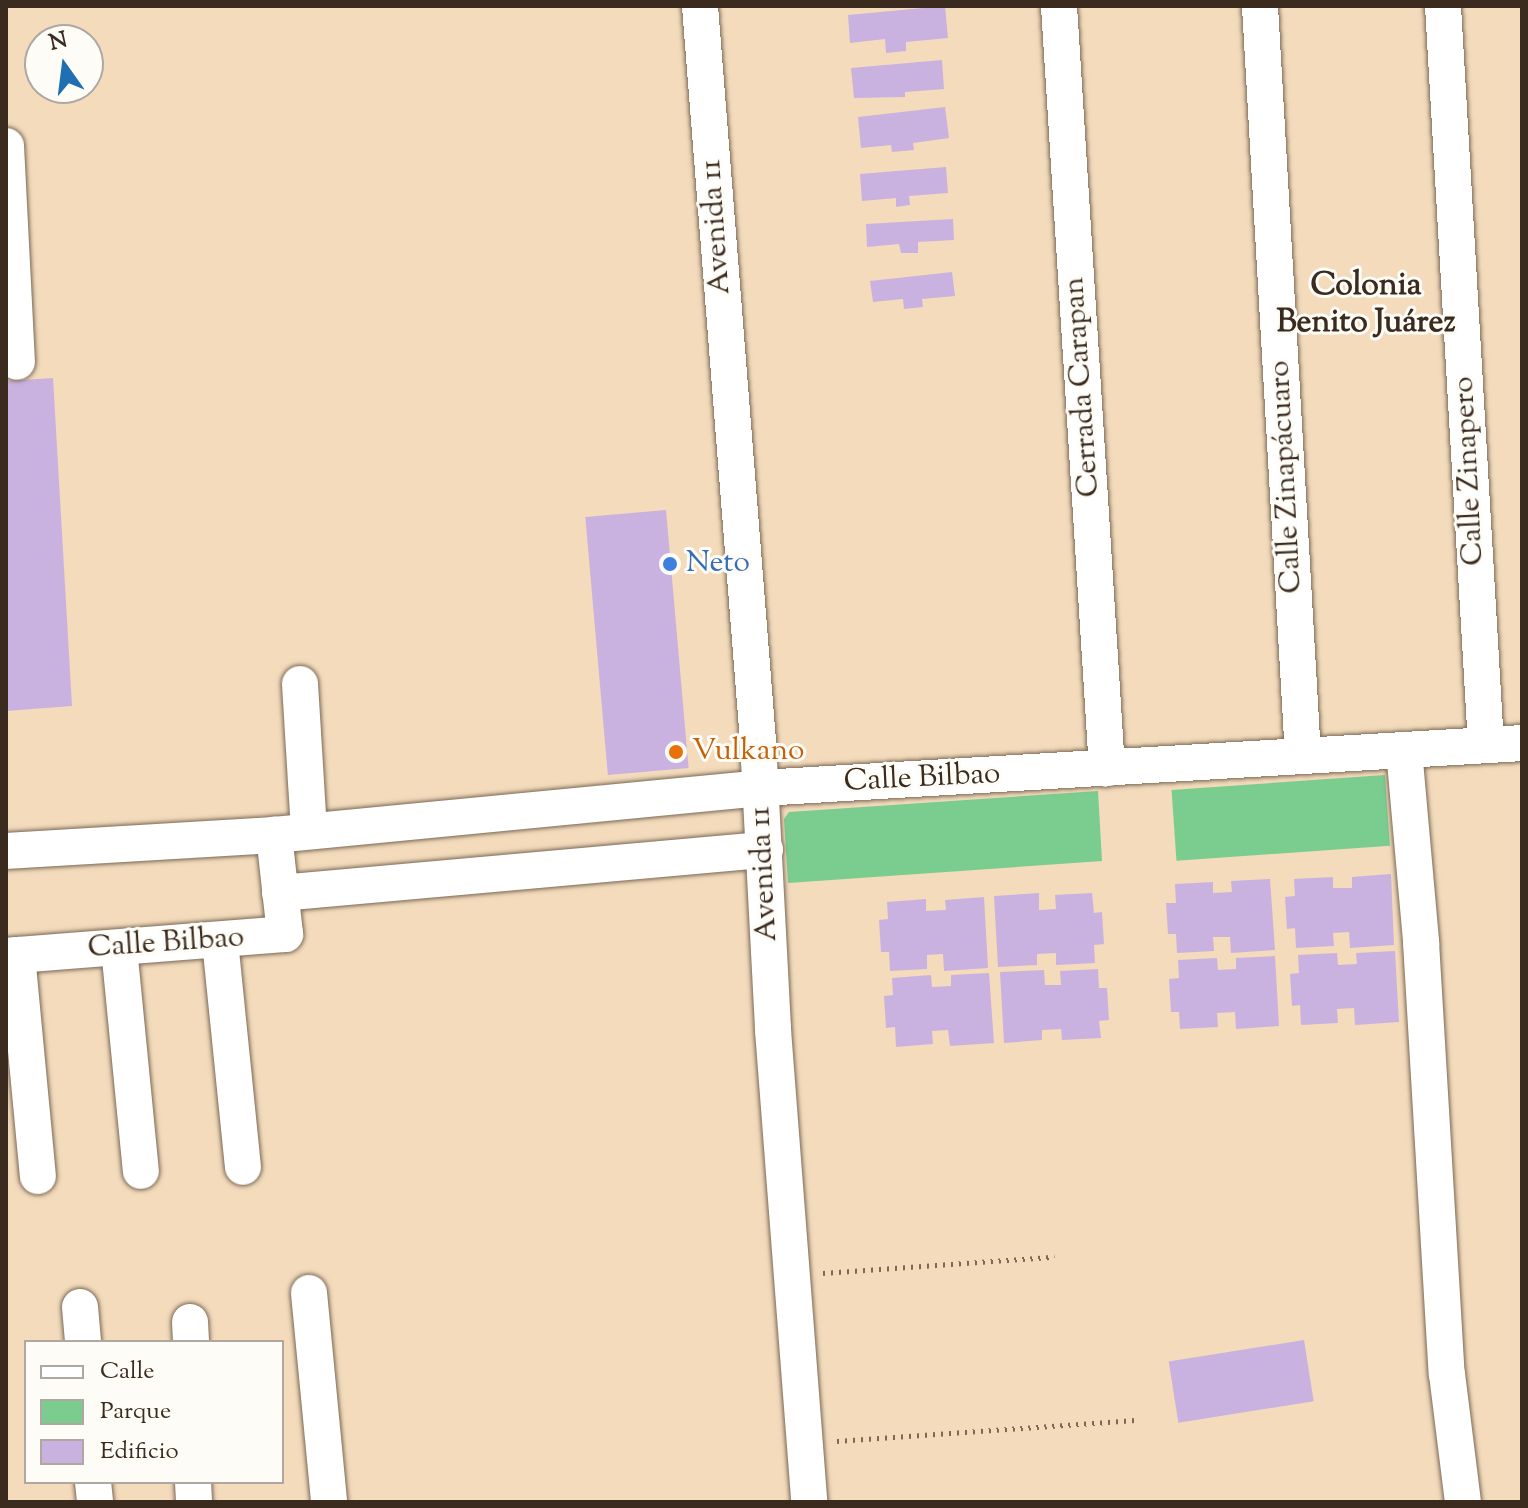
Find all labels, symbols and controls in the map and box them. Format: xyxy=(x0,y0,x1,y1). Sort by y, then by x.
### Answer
north arrow xyxy=(24,24,104,104)
text: N xyxy=(46,25,71,60)
street label: Avenida 11 xyxy=(694,158,740,296)
district label: Colonia Benito Juárez xyxy=(1276,268,1456,343)
street label: Cerrada Carapan xyxy=(1057,276,1109,498)
street label: Calle Zinapácuaro xyxy=(1263,360,1311,594)
street label: Calle Zinapero xyxy=(1447,376,1493,566)
place label: Neto xyxy=(686,546,750,582)
marker: Neto xyxy=(661,555,679,573)
place label: Vulkano xyxy=(692,734,804,770)
marker: Vulkano xyxy=(667,743,685,761)
street label: Calle Bilbao xyxy=(843,757,1001,801)
street label: Avenida 11 xyxy=(743,806,787,942)
street label: Calle Bilbao xyxy=(87,921,245,967)
legend xyxy=(24,1340,284,1484)
text: Calle xyxy=(100,1355,154,1389)
text: Parque xyxy=(100,1395,171,1429)
text: Edificio xyxy=(100,1435,179,1469)

